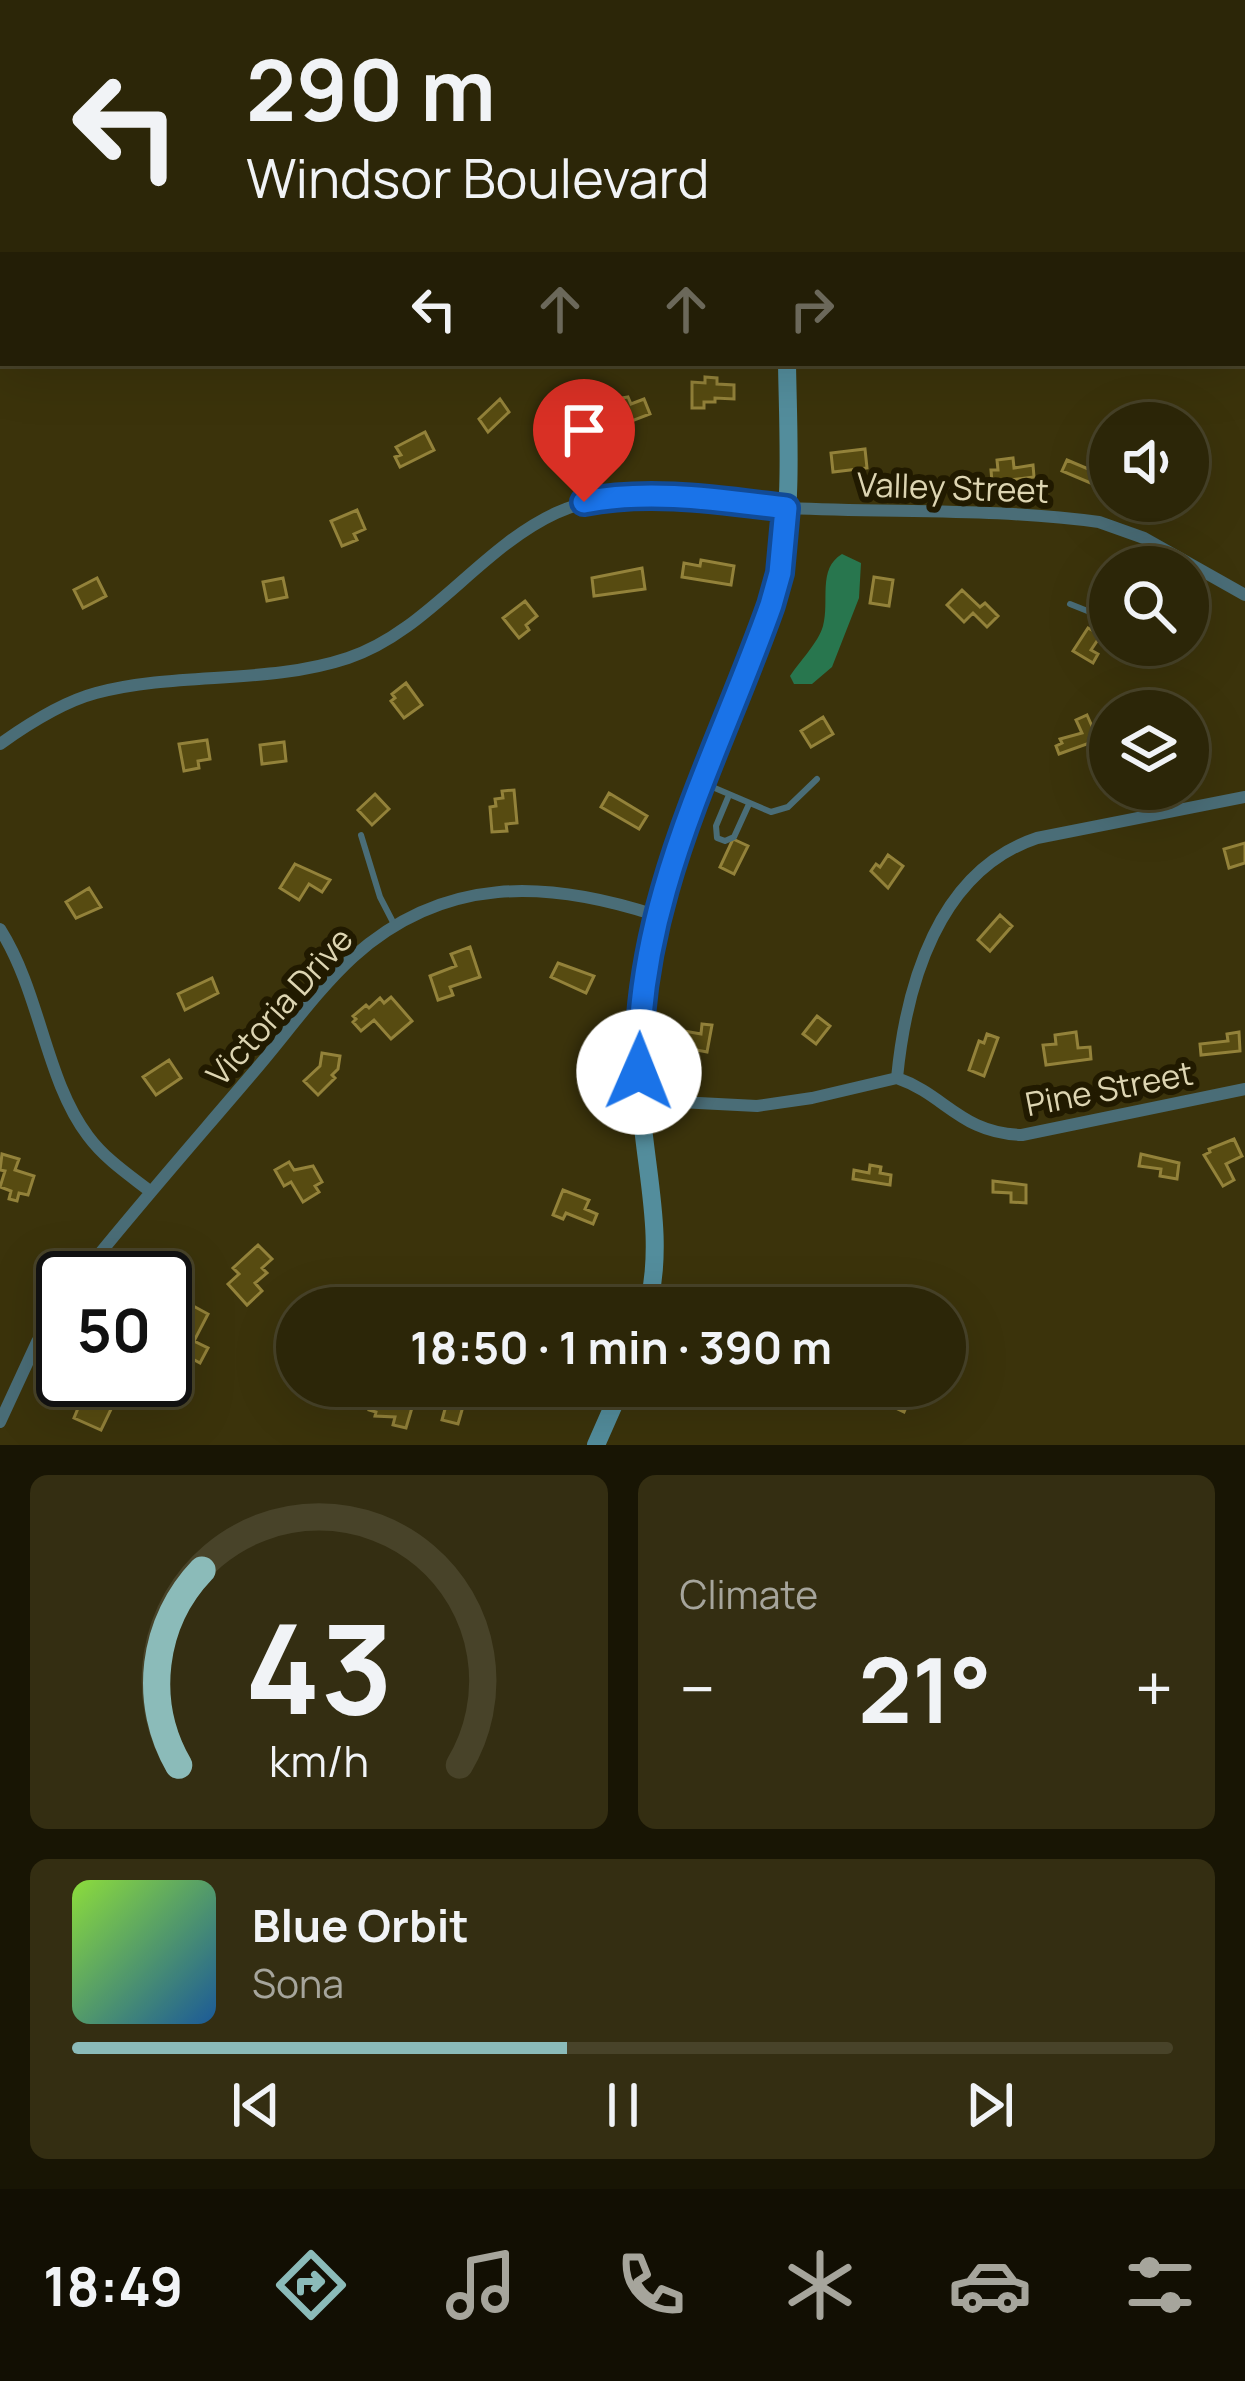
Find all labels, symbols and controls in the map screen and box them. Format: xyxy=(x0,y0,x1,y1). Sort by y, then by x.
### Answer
text: 290 m xyxy=(246,31,496,146)
icon: left xyxy=(48,48,204,204)
text: Windsor Boulevard xyxy=(246,140,709,214)
icon: left xyxy=(401,276,467,342)
icon: ahead xyxy=(527,276,593,342)
icon: ahead xyxy=(653,276,719,342)
icon: right xyxy=(779,276,845,342)
pin xyxy=(533,379,635,502)
icon: arrive xyxy=(551,397,617,463)
map controls xyxy=(1089,402,1209,810)
button: sound xyxy=(1089,402,1209,522)
street label: Valley Street xyxy=(856,461,1050,513)
button: search xyxy=(1089,546,1209,666)
button: layers xyxy=(1089,690,1209,810)
street label: Victoria Drive xyxy=(196,917,362,1095)
position arrow xyxy=(576,1009,702,1135)
street label: Pine Street xyxy=(1021,1050,1197,1126)
speed limit sign: 50 xyxy=(36,1251,192,1407)
text: 18:50 · 1 min · 390 m xyxy=(410,1316,832,1378)
text: Climate xyxy=(680,1567,818,1621)
text: 43 xyxy=(244,1581,393,1751)
text: 21° xyxy=(858,1627,992,1750)
text: − xyxy=(680,1643,715,1733)
text: + xyxy=(1135,1643,1173,1733)
text: km/h xyxy=(269,1731,369,1790)
text: Blue Orbit xyxy=(252,1894,469,1956)
text: Sona xyxy=(252,1956,344,2010)
icon: previous xyxy=(223,2072,289,2138)
icon: pause xyxy=(590,2072,656,2138)
icon: next xyxy=(957,2072,1023,2138)
icon: directions xyxy=(269,2243,353,2327)
icon: music xyxy=(439,2243,523,2327)
icon: phone xyxy=(609,2243,693,2327)
icon: climate xyxy=(778,2243,862,2327)
icon: car xyxy=(948,2243,1032,2327)
icon: filters xyxy=(1118,2243,1202,2327)
text: 18:49 xyxy=(43,2248,183,2322)

